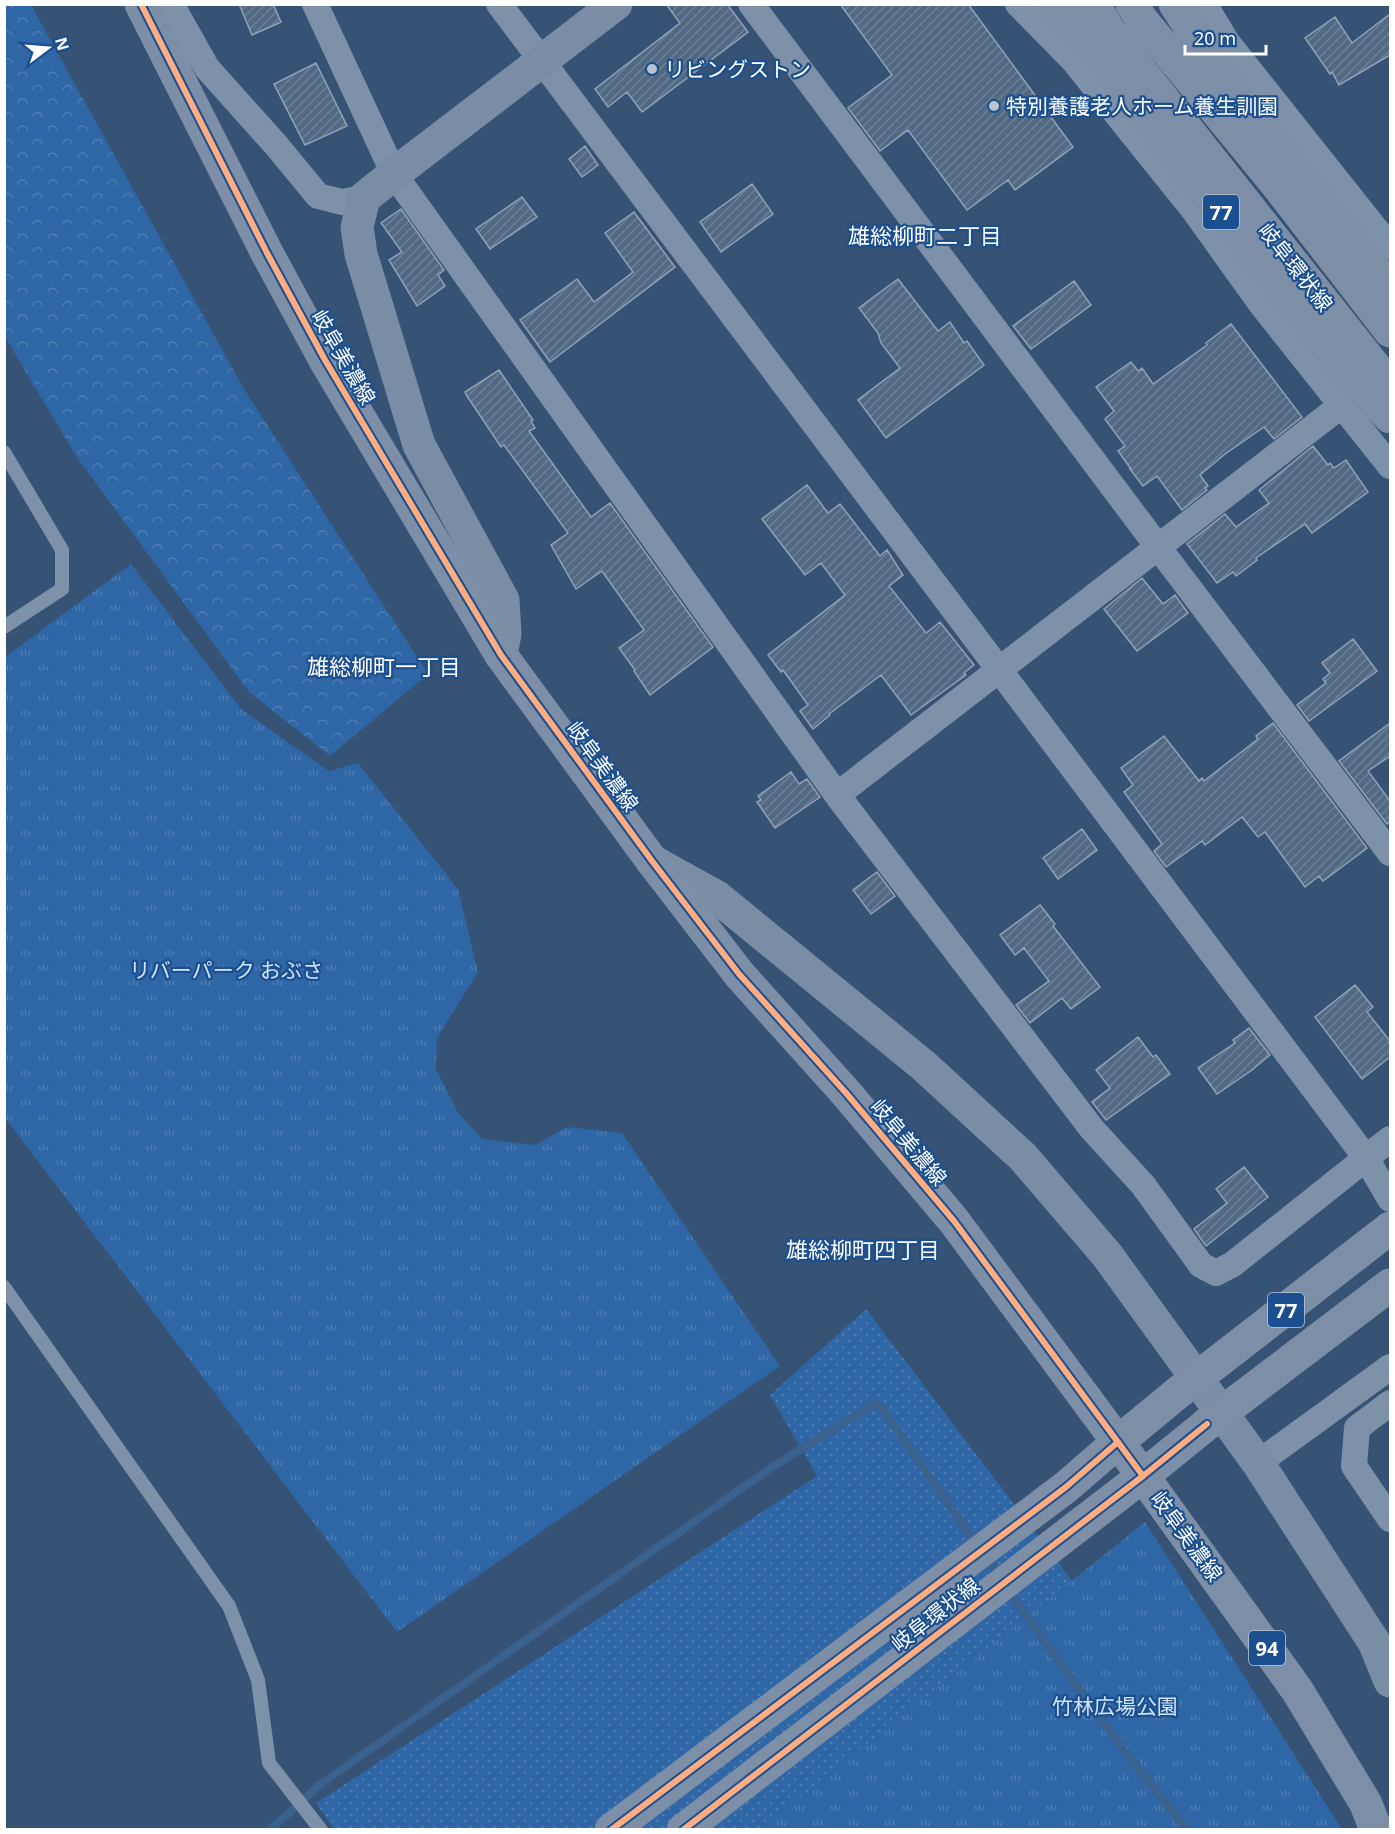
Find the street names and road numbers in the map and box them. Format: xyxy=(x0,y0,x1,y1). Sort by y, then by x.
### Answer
road number: 77 xyxy=(1203,195,1239,229)
street label: 岐阜環状線 xyxy=(1253,217,1339,317)
street label: 岐阜美濃線 xyxy=(306,305,382,409)
street label: 岐阜美濃線 xyxy=(561,715,645,817)
street label: 岐阜美濃線 xyxy=(865,1093,953,1191)
road number: 77 xyxy=(1268,1293,1304,1327)
street label: 岐阜美濃線 xyxy=(1145,1485,1229,1587)
street label: 岐阜環状線 xyxy=(885,1571,985,1657)
road number: 94 xyxy=(1249,1631,1285,1665)

